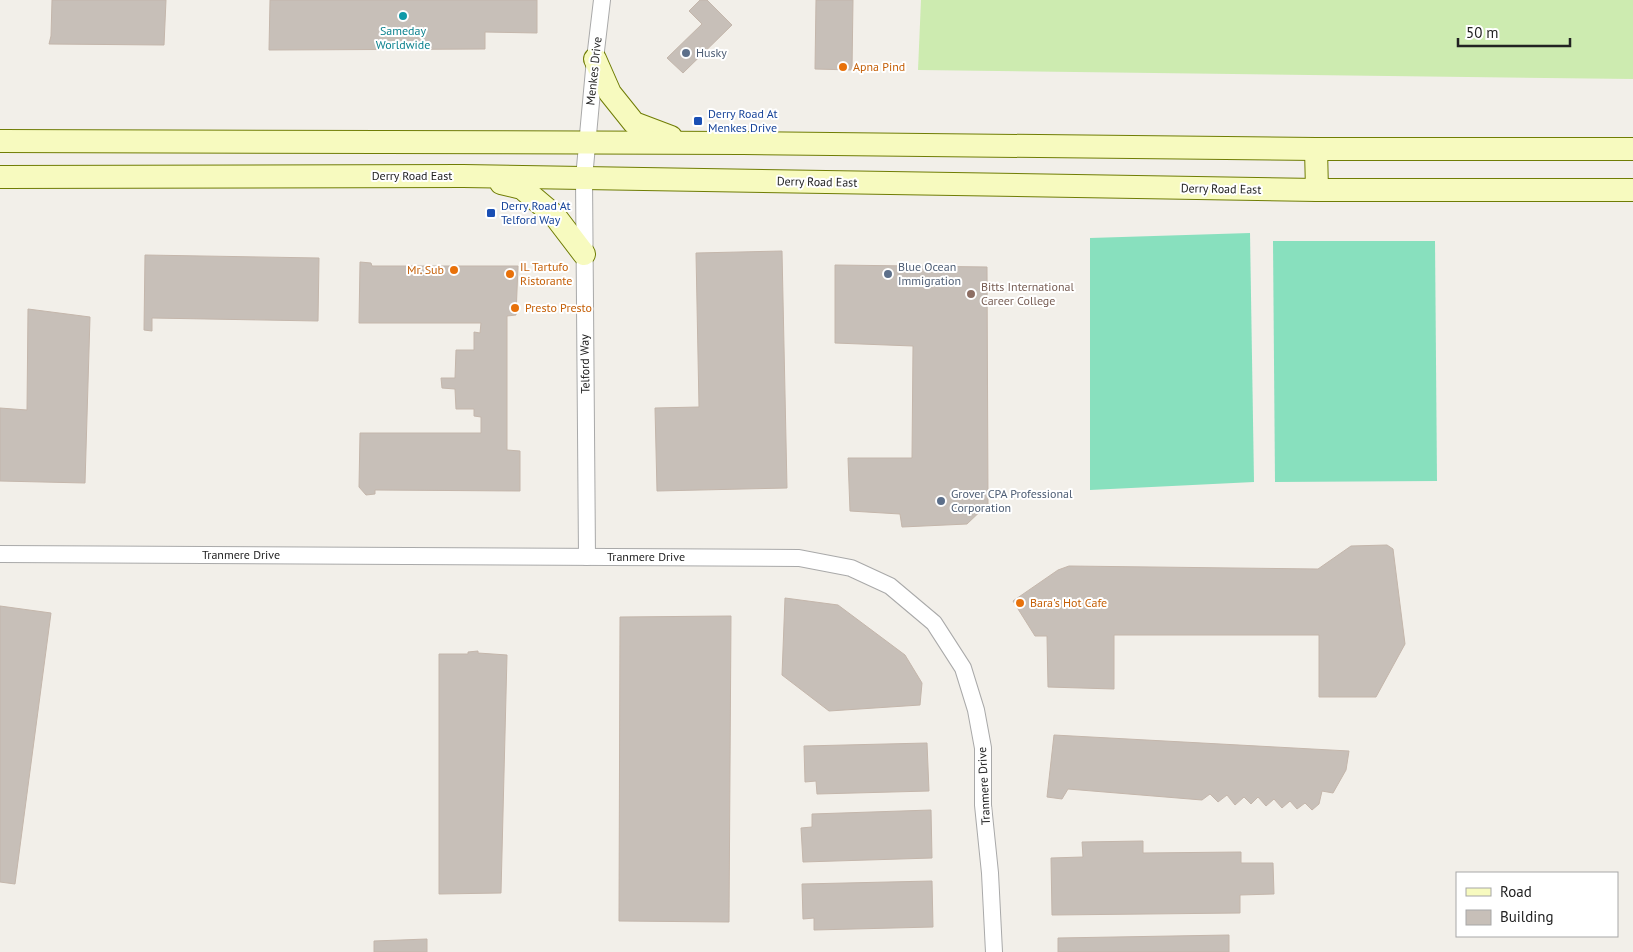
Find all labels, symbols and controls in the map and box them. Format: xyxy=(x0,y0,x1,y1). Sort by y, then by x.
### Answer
marker: Sameday Worldwide xyxy=(397,10,409,22)
scale bar xyxy=(1458,15,1570,47)
place label: Sameday Worldwide xyxy=(376,23,430,52)
text: 50 m xyxy=(1466,23,1499,42)
street label: Menkes Drive xyxy=(582,36,605,106)
place label: Husky xyxy=(696,45,727,60)
marker: Husky xyxy=(680,47,692,59)
place label: Apna Pind xyxy=(853,59,905,74)
marker: Apna Pind xyxy=(837,61,849,73)
place label: Derry Road At Menkes Drive xyxy=(708,106,778,135)
marker: Derry Road At Menkes Drive xyxy=(692,115,704,127)
street label: Derry Road East xyxy=(372,168,452,183)
street label: Derry Road East xyxy=(777,173,857,190)
street label: Derry Road East xyxy=(1181,180,1261,197)
place label: Derry Road At Telford Way xyxy=(501,198,571,227)
marker: Derry Road At Telford Way xyxy=(485,207,497,219)
place label: IL Tartufo Ristorante xyxy=(520,259,572,288)
place label: Blue Ocean Immigration xyxy=(898,259,961,288)
place label: Mr. Sub xyxy=(407,262,444,277)
marker: Mr. Sub xyxy=(448,264,460,276)
marker: IL Tartufo Ristorante xyxy=(504,268,516,280)
marker: Blue Ocean Immigration xyxy=(882,268,894,280)
place label: Bitts International Career College xyxy=(981,279,1075,308)
marker: Bitts International Career College xyxy=(965,288,977,300)
place label: Presto Presto xyxy=(525,300,592,315)
marker: Presto Presto xyxy=(509,302,521,314)
street label: Telford Way xyxy=(576,334,593,394)
place label: Grover CPA Professional Corporation xyxy=(951,486,1073,515)
marker: Grover CPA Professional Corporation xyxy=(935,495,947,507)
street label: Tranmere Drive xyxy=(202,547,280,562)
street label: Tranmere Drive xyxy=(607,549,685,564)
place label: Bara's Hot Cafe xyxy=(1030,595,1107,610)
marker: Bara's Hot Cafe xyxy=(1014,597,1026,609)
street label: Tranmere Drive xyxy=(974,747,993,825)
legend xyxy=(1456,872,1618,937)
text: Road xyxy=(1500,882,1532,901)
text: Building xyxy=(1500,907,1554,926)

